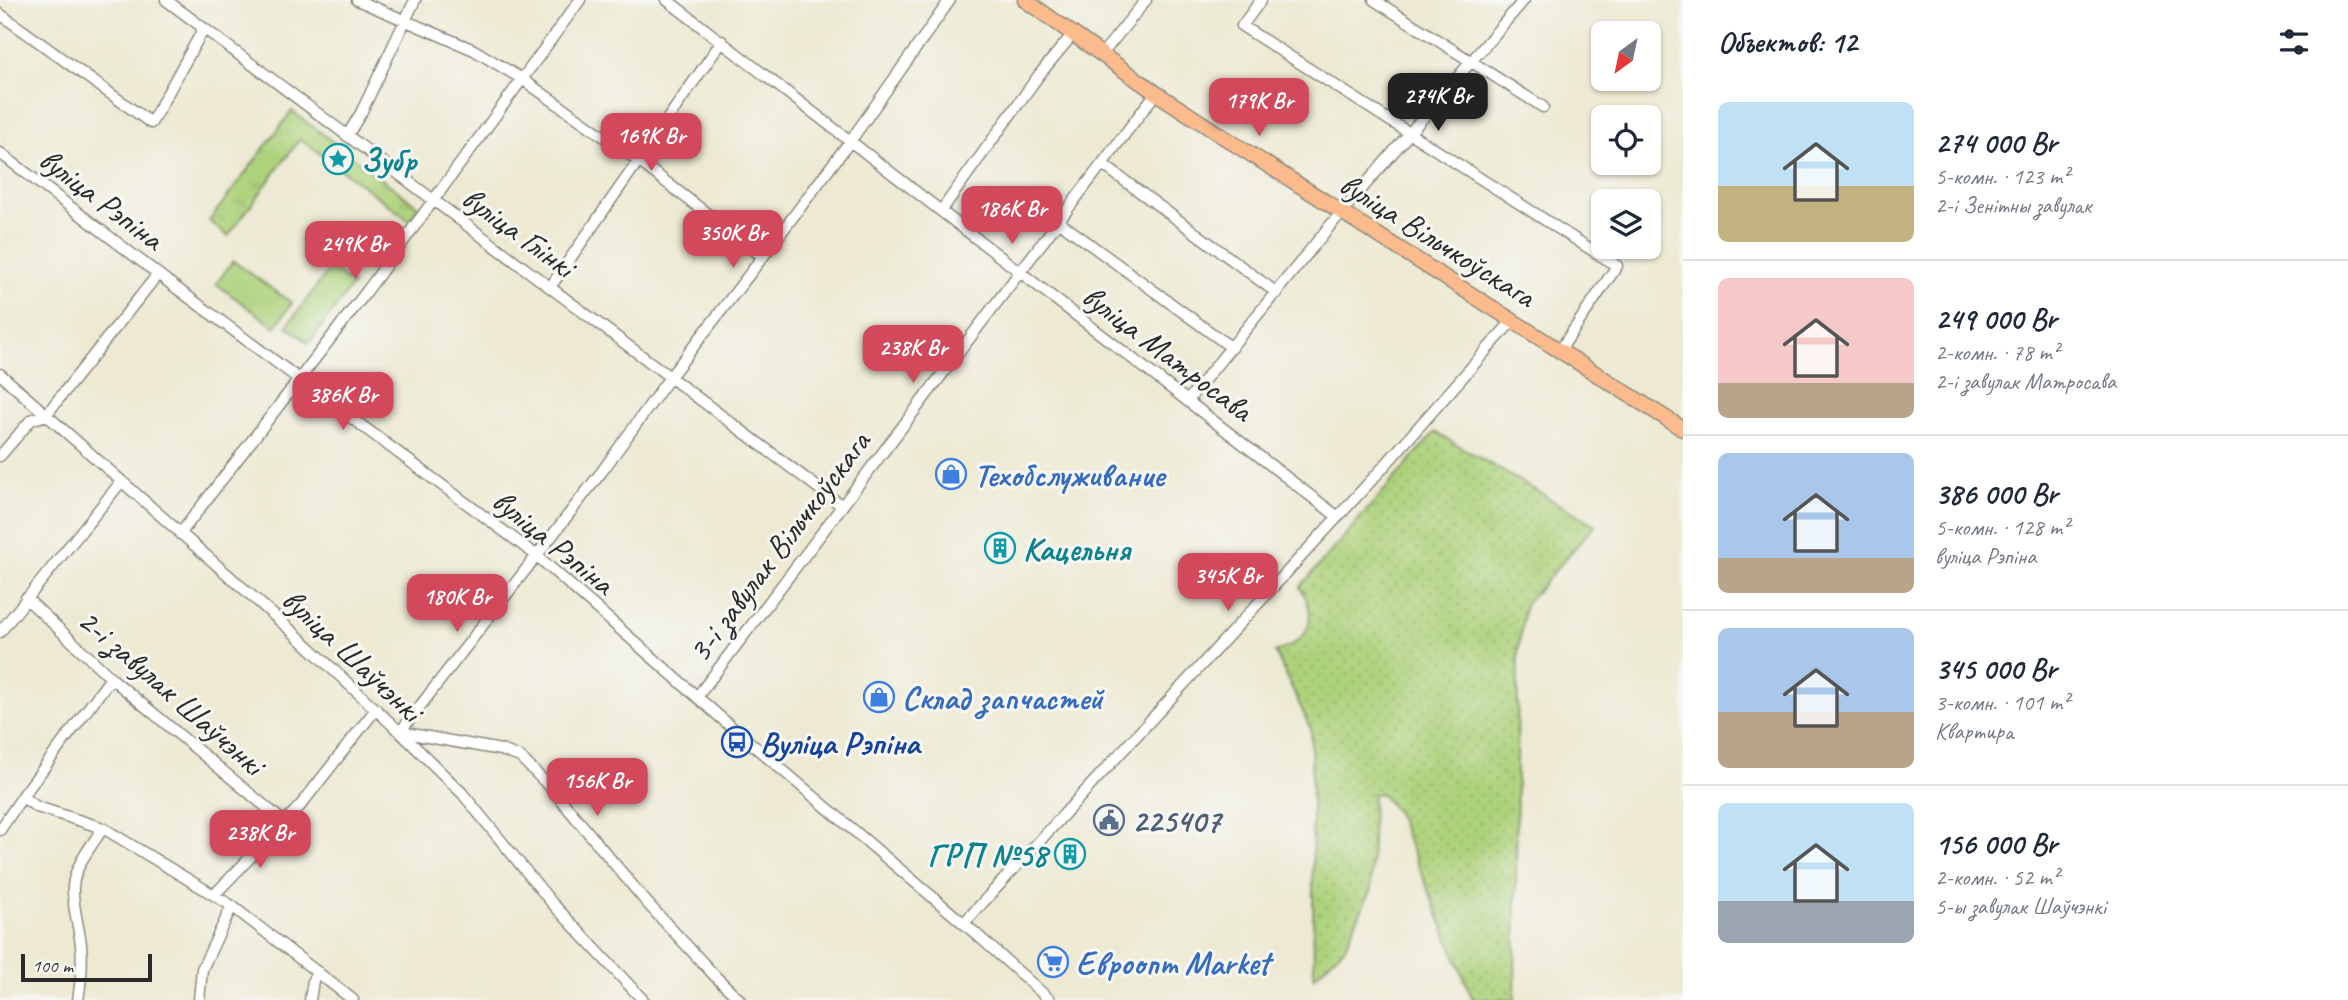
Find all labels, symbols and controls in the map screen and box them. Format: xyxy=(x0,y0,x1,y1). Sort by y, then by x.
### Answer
north arrow xyxy=(1591,21,1661,91)
map controls xyxy=(1591,21,1661,259)
text: Объектов: 12 xyxy=(1718,23,1857,61)
icon: filters xyxy=(2275,23,2313,61)
pin: 274K Br xyxy=(1373,74,1503,133)
pin: 179K Br xyxy=(1194,78,1324,138)
text: 274K Br xyxy=(1404,81,1472,110)
text: 179K Br xyxy=(1225,86,1293,115)
button: locate xyxy=(1591,105,1661,175)
pin: 169K Br xyxy=(586,114,716,173)
text: 169K Br xyxy=(617,121,685,150)
text: 274 000 Br xyxy=(1935,124,2057,162)
icon: home xyxy=(1774,130,1858,214)
street label: вуліца Рэпіна xyxy=(31,138,174,261)
place label: Зубр xyxy=(361,139,419,181)
place icon: Зубр xyxy=(321,142,355,176)
text: 5-комн. · 123 m² xyxy=(1935,162,2069,191)
street label: вуліца Вільчкоўскага xyxy=(1332,163,1545,318)
street label: вуліца Глінкі xyxy=(454,177,586,289)
pin: 186K Br xyxy=(947,187,1077,246)
button: layers xyxy=(1591,189,1661,259)
text: 2-і Зенітны завулак xyxy=(1935,191,2091,220)
text: 186K Br xyxy=(977,194,1047,223)
pin: 350K Br xyxy=(668,210,798,270)
text: 350K Br xyxy=(699,218,767,247)
pin: 249K Br xyxy=(290,222,420,281)
text: 249K Br xyxy=(321,229,389,258)
street label: вуліца Матросава xyxy=(1074,275,1263,432)
text: 249 000 Br xyxy=(1935,300,2057,338)
icon: home xyxy=(1774,306,1858,390)
pin: 238K Br xyxy=(848,326,978,385)
text: 238K Br xyxy=(879,333,947,362)
text: 2-комн. · 78 m² xyxy=(1935,338,2059,367)
text: 2-і завулак Матросава xyxy=(1935,367,2116,396)
pin: 386K Br xyxy=(278,372,408,432)
text: 386K Br xyxy=(308,380,378,409)
street label: 3-і завулак Вільчкоўскага xyxy=(678,421,880,671)
place label: Техобслуживание xyxy=(974,454,1167,496)
shop icon: Техобслуживание xyxy=(934,457,968,491)
text: 386 000 Br xyxy=(1935,475,2058,513)
street label: вуліца Рэпіна xyxy=(484,480,625,605)
icon: home xyxy=(1774,481,1858,565)
text: 5-комн. · 128 m² xyxy=(1935,513,2069,542)
place label: Кацельня xyxy=(1023,528,1132,570)
building icon: Кацельня xyxy=(983,531,1017,565)
text: вуліца Рэпіна xyxy=(1935,542,2036,571)
pin: 345K Br xyxy=(1163,554,1293,613)
text: 345K Br xyxy=(1194,561,1262,590)
pin: 180K Br xyxy=(392,574,522,634)
street label: вуліца Шаўчэнкі xyxy=(273,579,434,733)
text: 180K Br xyxy=(423,582,491,611)
street label: 2-і завулак Шаўчэнкі xyxy=(69,599,276,787)
text: 345 000 Br xyxy=(1935,650,2057,688)
icon: home xyxy=(1774,656,1858,740)
place label: Склад запчастей xyxy=(902,677,1105,720)
shop icon: Склад запчастей xyxy=(862,680,896,714)
text: 3-комн. · 101 m² xyxy=(1935,688,2069,717)
text: Квартира xyxy=(1935,717,2013,746)
place label: Вуліца Рэпіна xyxy=(760,722,922,764)
bus stop icon: Вуліца Рэпіна xyxy=(720,725,754,759)
pin: 156K Br xyxy=(532,758,662,818)
text: 156K Br xyxy=(563,766,631,795)
place label: 225407 xyxy=(1132,800,1224,842)
public building icon: 225407 xyxy=(1092,803,1126,837)
pin: 238K Br xyxy=(195,810,325,870)
text: 238K Br xyxy=(226,818,294,847)
text: 156 000 Br xyxy=(1935,825,2057,863)
icon: home xyxy=(1774,831,1858,915)
place label: ГРП №58 xyxy=(928,834,1051,876)
building icon: ГРП №58 xyxy=(1053,837,1087,871)
text: 2-комн. · 52 m² xyxy=(1935,863,2059,892)
text: 5-ы завулак Шаўчэнкі xyxy=(1935,892,2106,921)
place label: Евроопт Market xyxy=(1076,942,1275,984)
supermarket icon: Евроопт Market xyxy=(1036,945,1070,979)
scale bar xyxy=(21,951,152,983)
text: 100 m xyxy=(32,954,73,978)

